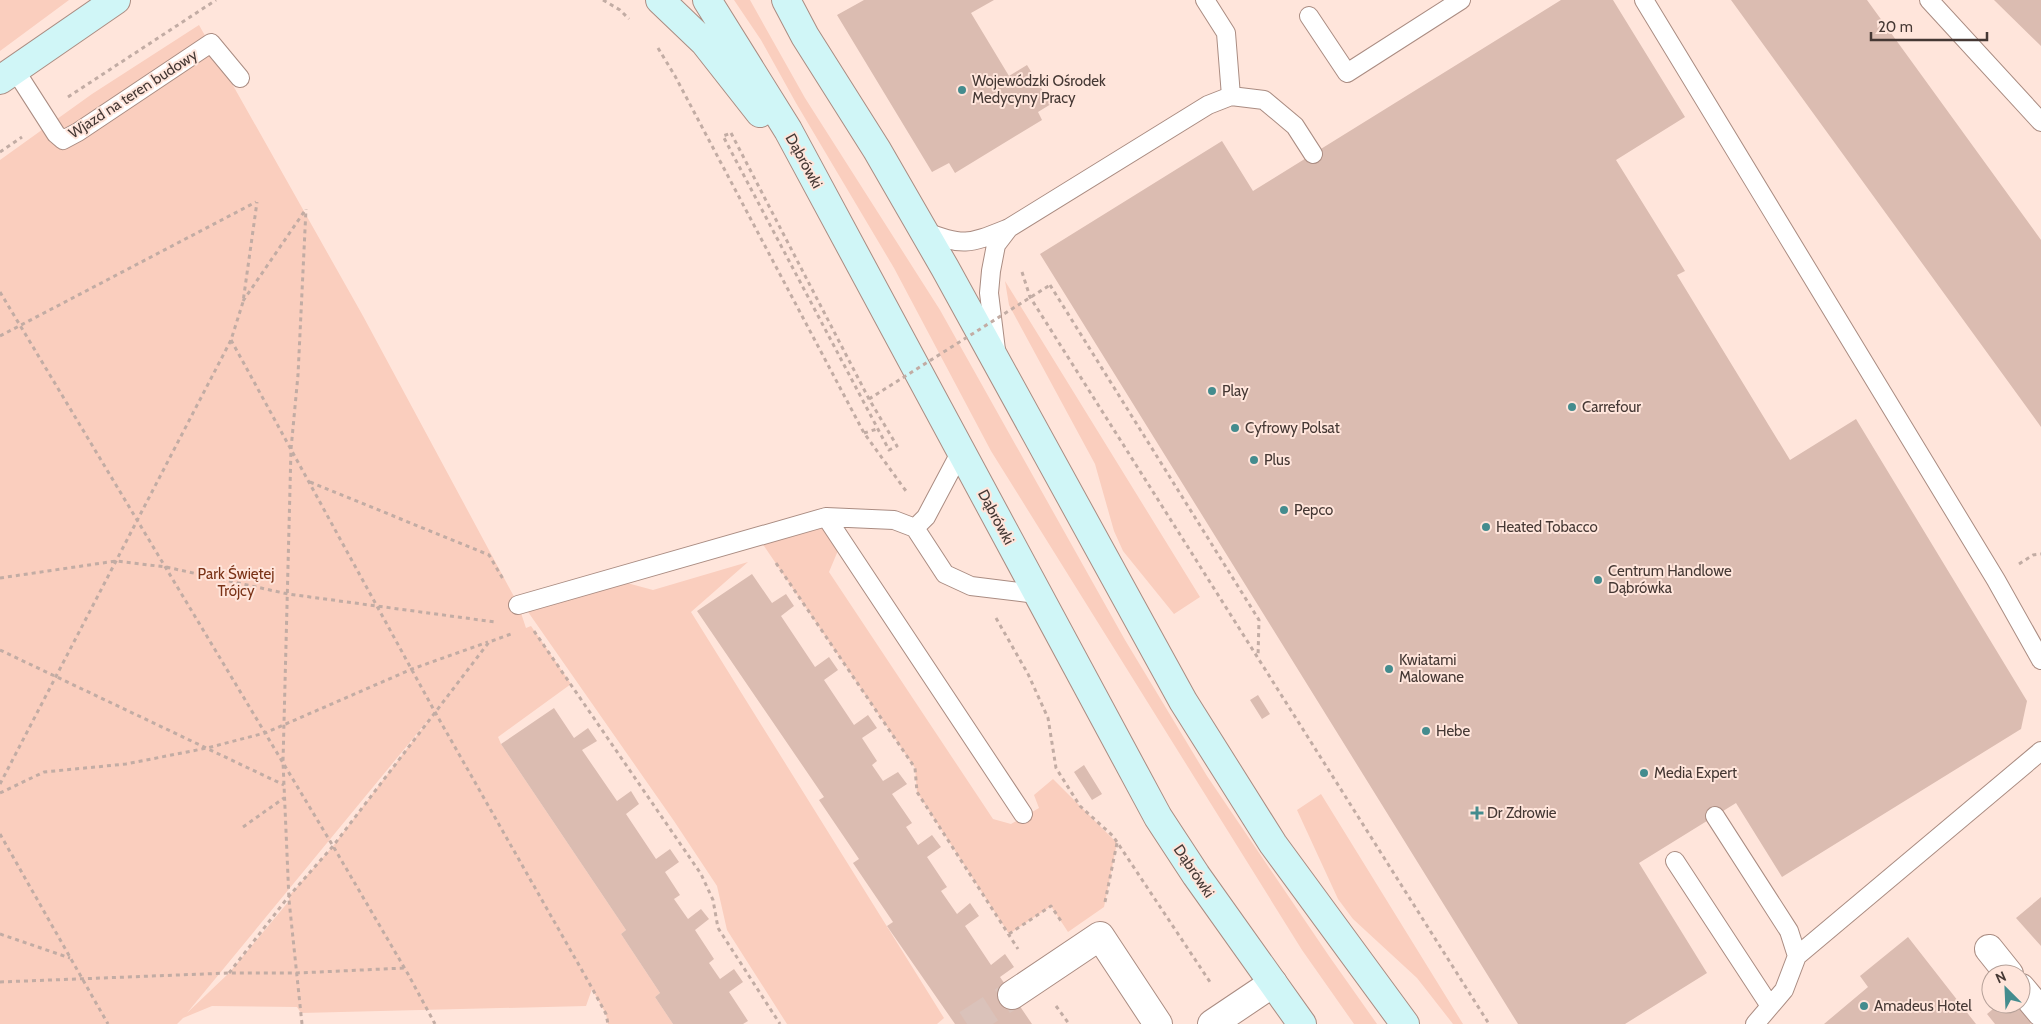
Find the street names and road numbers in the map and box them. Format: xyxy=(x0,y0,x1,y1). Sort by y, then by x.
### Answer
street label: Wjazd na teren budowy xyxy=(65,45,201,142)
street label: Dąbrówki xyxy=(782,130,826,192)
street label: Dąbrówki xyxy=(974,486,1018,548)
street label: Dąbrówki xyxy=(1170,841,1218,901)

